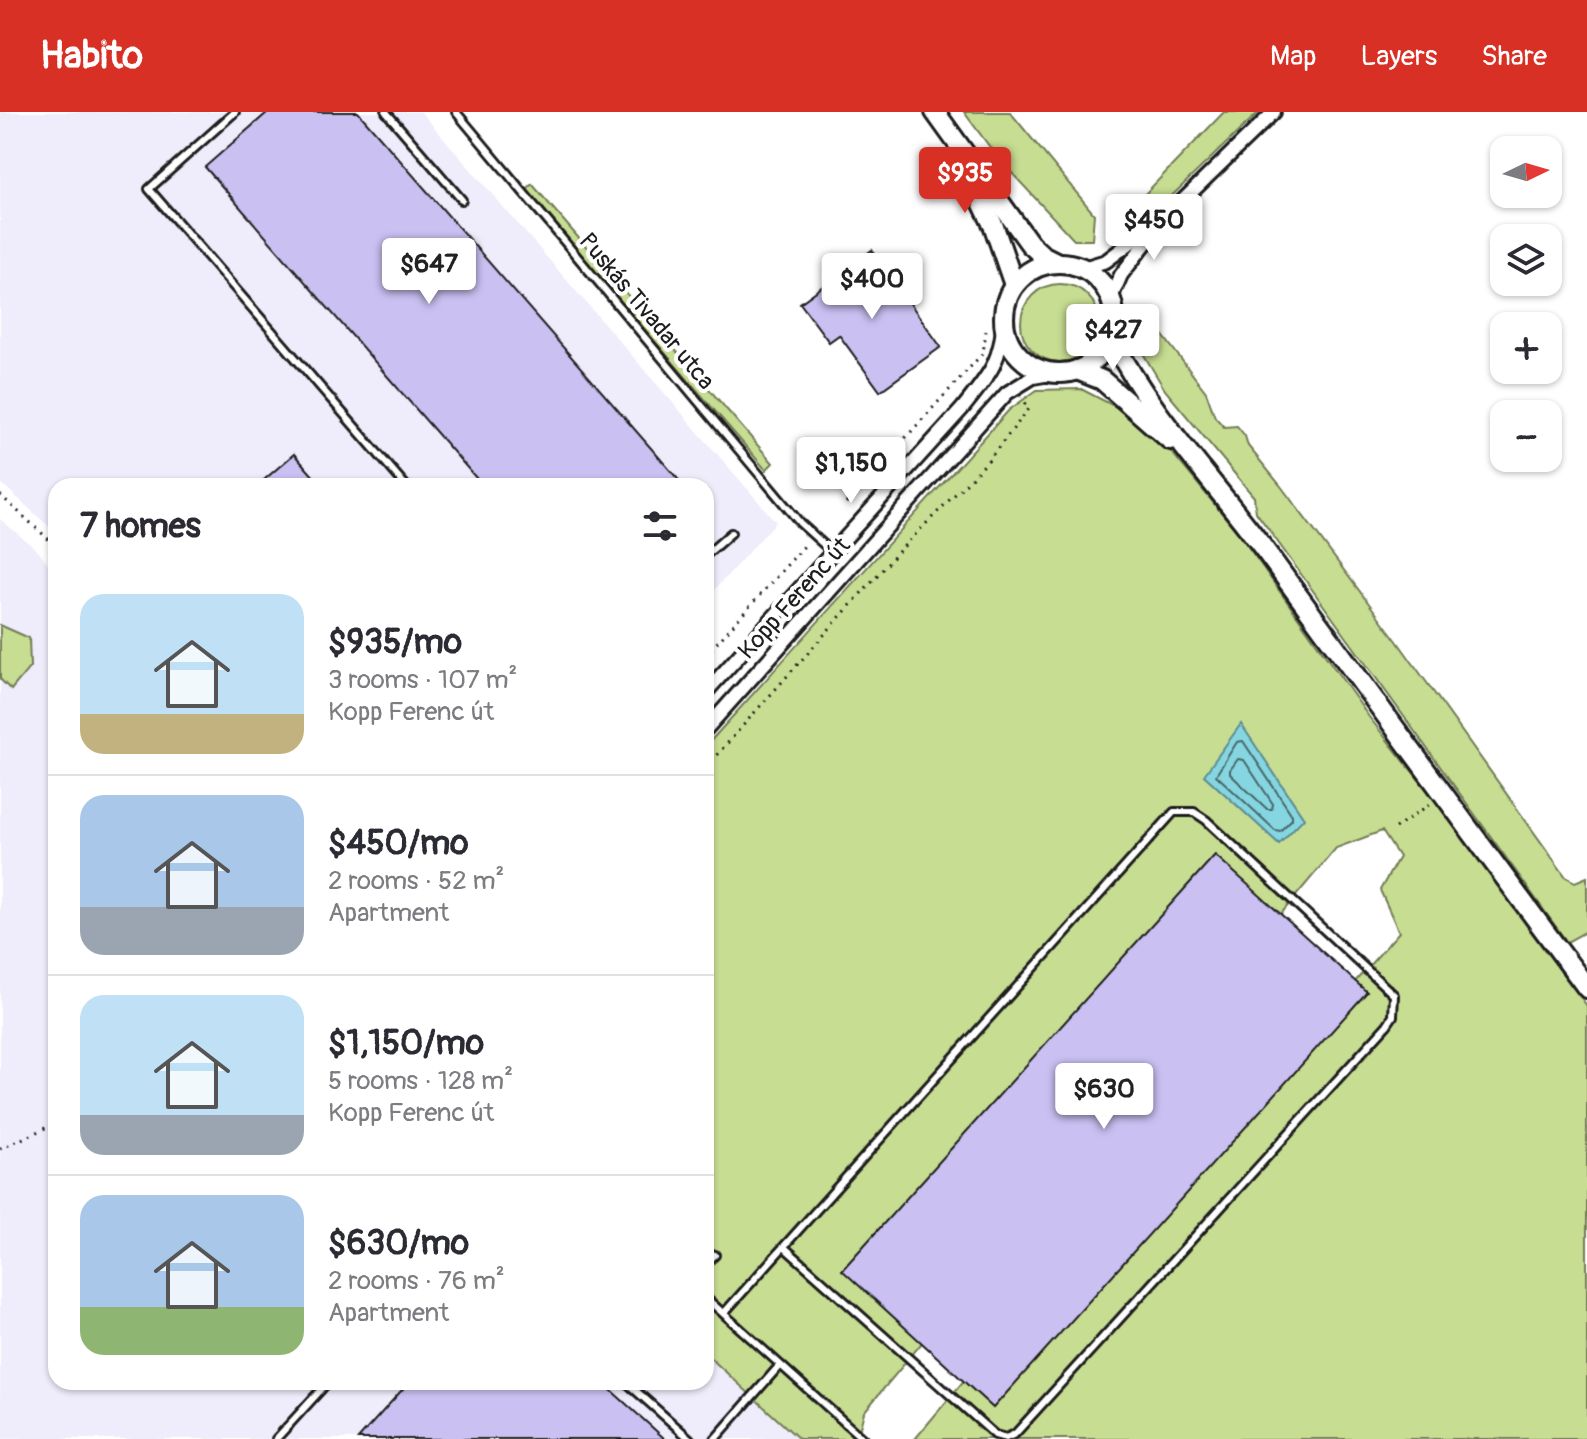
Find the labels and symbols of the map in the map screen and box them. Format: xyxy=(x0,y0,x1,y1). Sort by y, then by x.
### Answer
north arrow xyxy=(1490,136,1562,208)
pin: $935 xyxy=(918,147,1012,215)
pin: $450 xyxy=(1107,194,1201,262)
street label: Puskás Tivadar utca xyxy=(573,227,720,395)
pin: $647 xyxy=(382,238,476,306)
pin: $400 xyxy=(825,253,919,321)
pin: $427 xyxy=(1066,304,1160,372)
pin: $1,150 xyxy=(786,437,916,505)
street label: Kopp Ferenc út xyxy=(732,531,857,665)
pin: $630 xyxy=(1057,1063,1151,1131)

